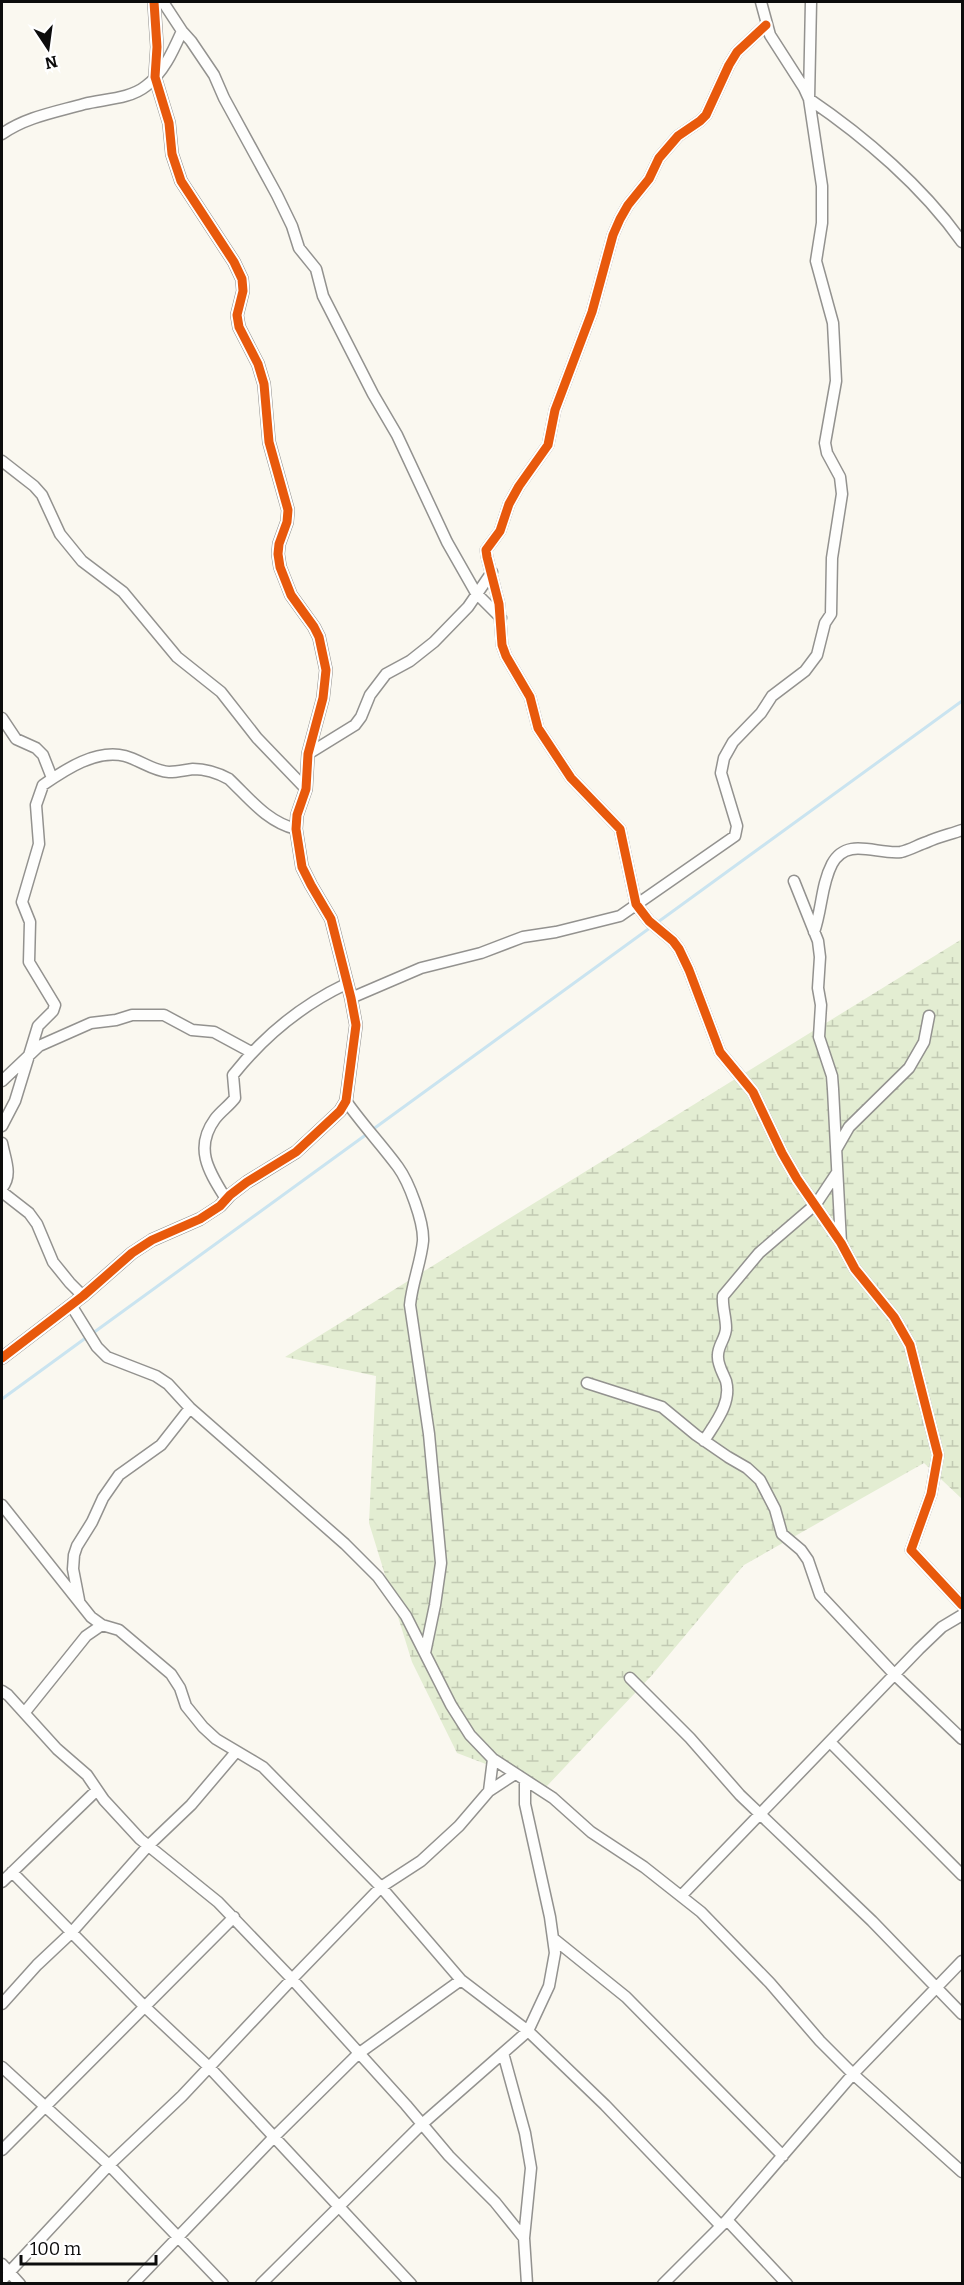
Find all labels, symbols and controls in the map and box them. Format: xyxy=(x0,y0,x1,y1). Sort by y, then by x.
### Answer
north arrow xyxy=(18,18,78,78)
text: N xyxy=(43,51,59,73)
scale bar xyxy=(21,2228,156,2266)
text: 100 m xyxy=(30,2238,81,2260)

